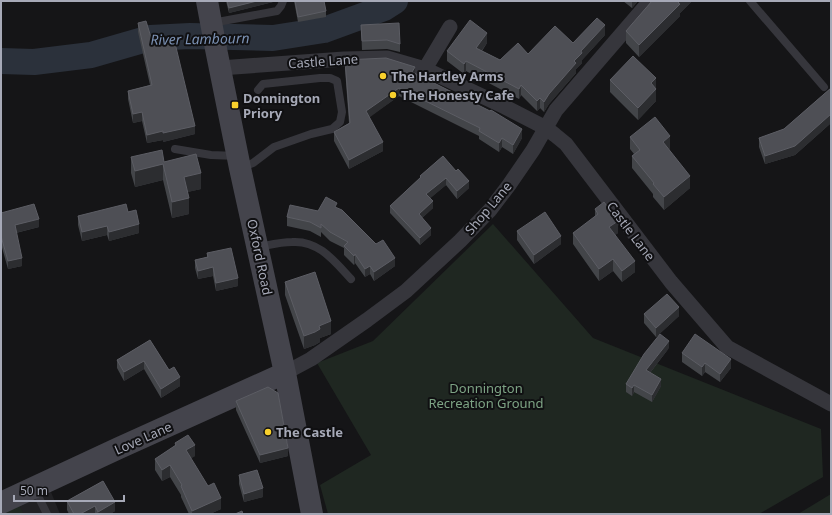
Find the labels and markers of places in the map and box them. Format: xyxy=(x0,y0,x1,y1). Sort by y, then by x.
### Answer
place label: The Hartley Arms xyxy=(391,67,503,85)
marker: The Hartley Arms xyxy=(378,71,388,81)
place label: The Honesty Cafe xyxy=(401,86,515,104)
place label: Donnington Priory xyxy=(243,89,320,122)
marker: The Honesty Cafe xyxy=(388,90,398,100)
marker: Donnington Priory xyxy=(230,100,240,110)
place label: The Castle xyxy=(276,423,343,441)
marker: The Castle xyxy=(263,427,273,437)

